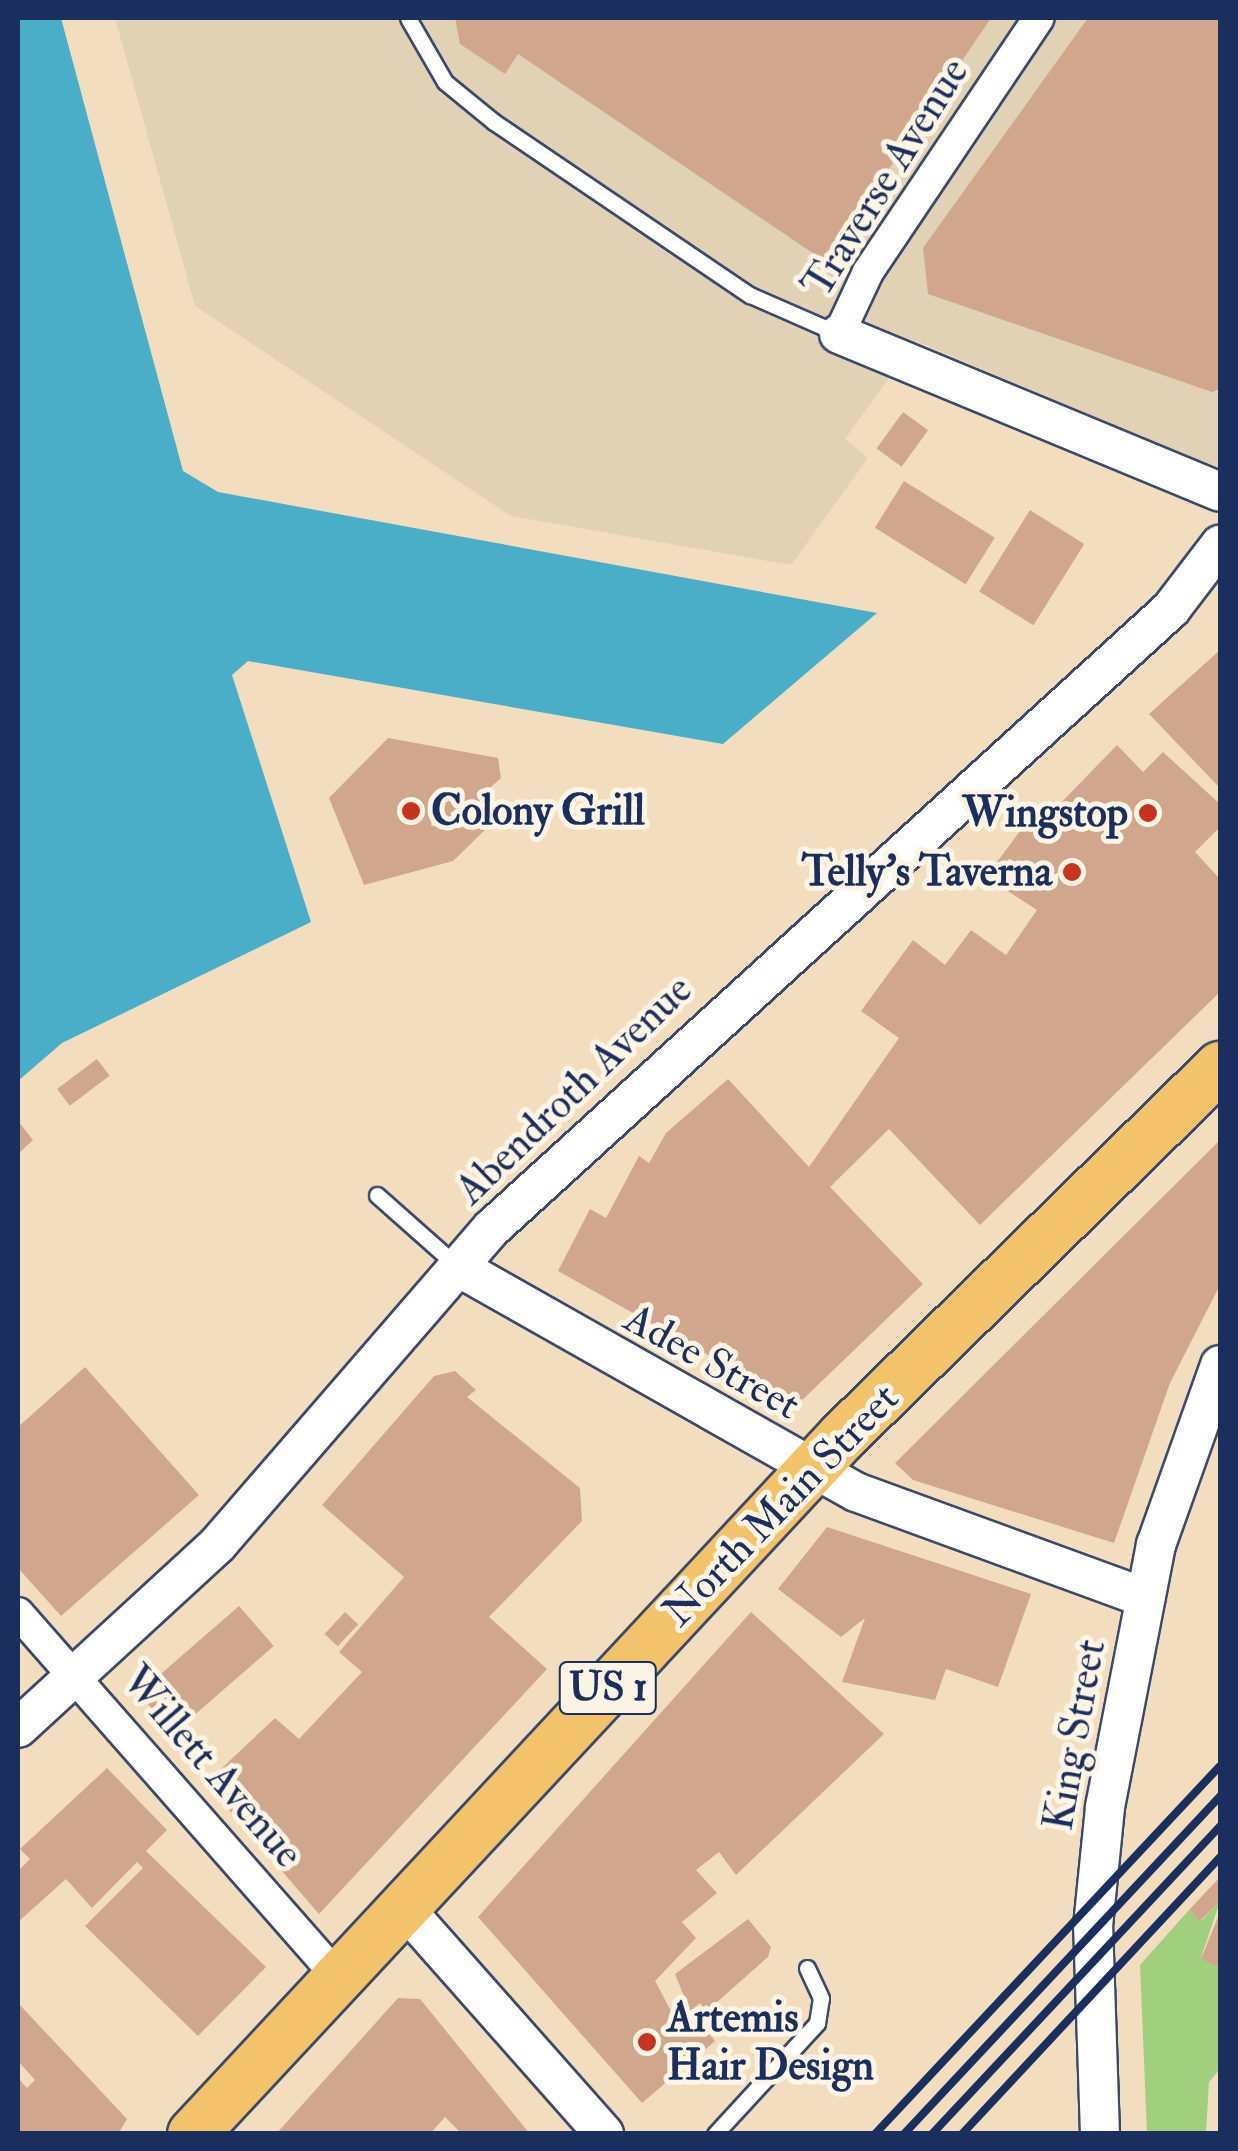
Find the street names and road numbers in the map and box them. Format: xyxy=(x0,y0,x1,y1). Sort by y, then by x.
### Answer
street label: Traverse Avenue xyxy=(793,49,979,307)
street label: Abendroth Avenue xyxy=(445,965,703,1215)
street label: Adee Street xyxy=(616,1293,808,1431)
street label: North Main Street xyxy=(653,1373,909,1637)
street label: King Street xyxy=(1033,1636,1117,1834)
road number: US 1 xyxy=(558,1653,658,1723)
street label: Willett Avenue xyxy=(111,1656,313,1878)

